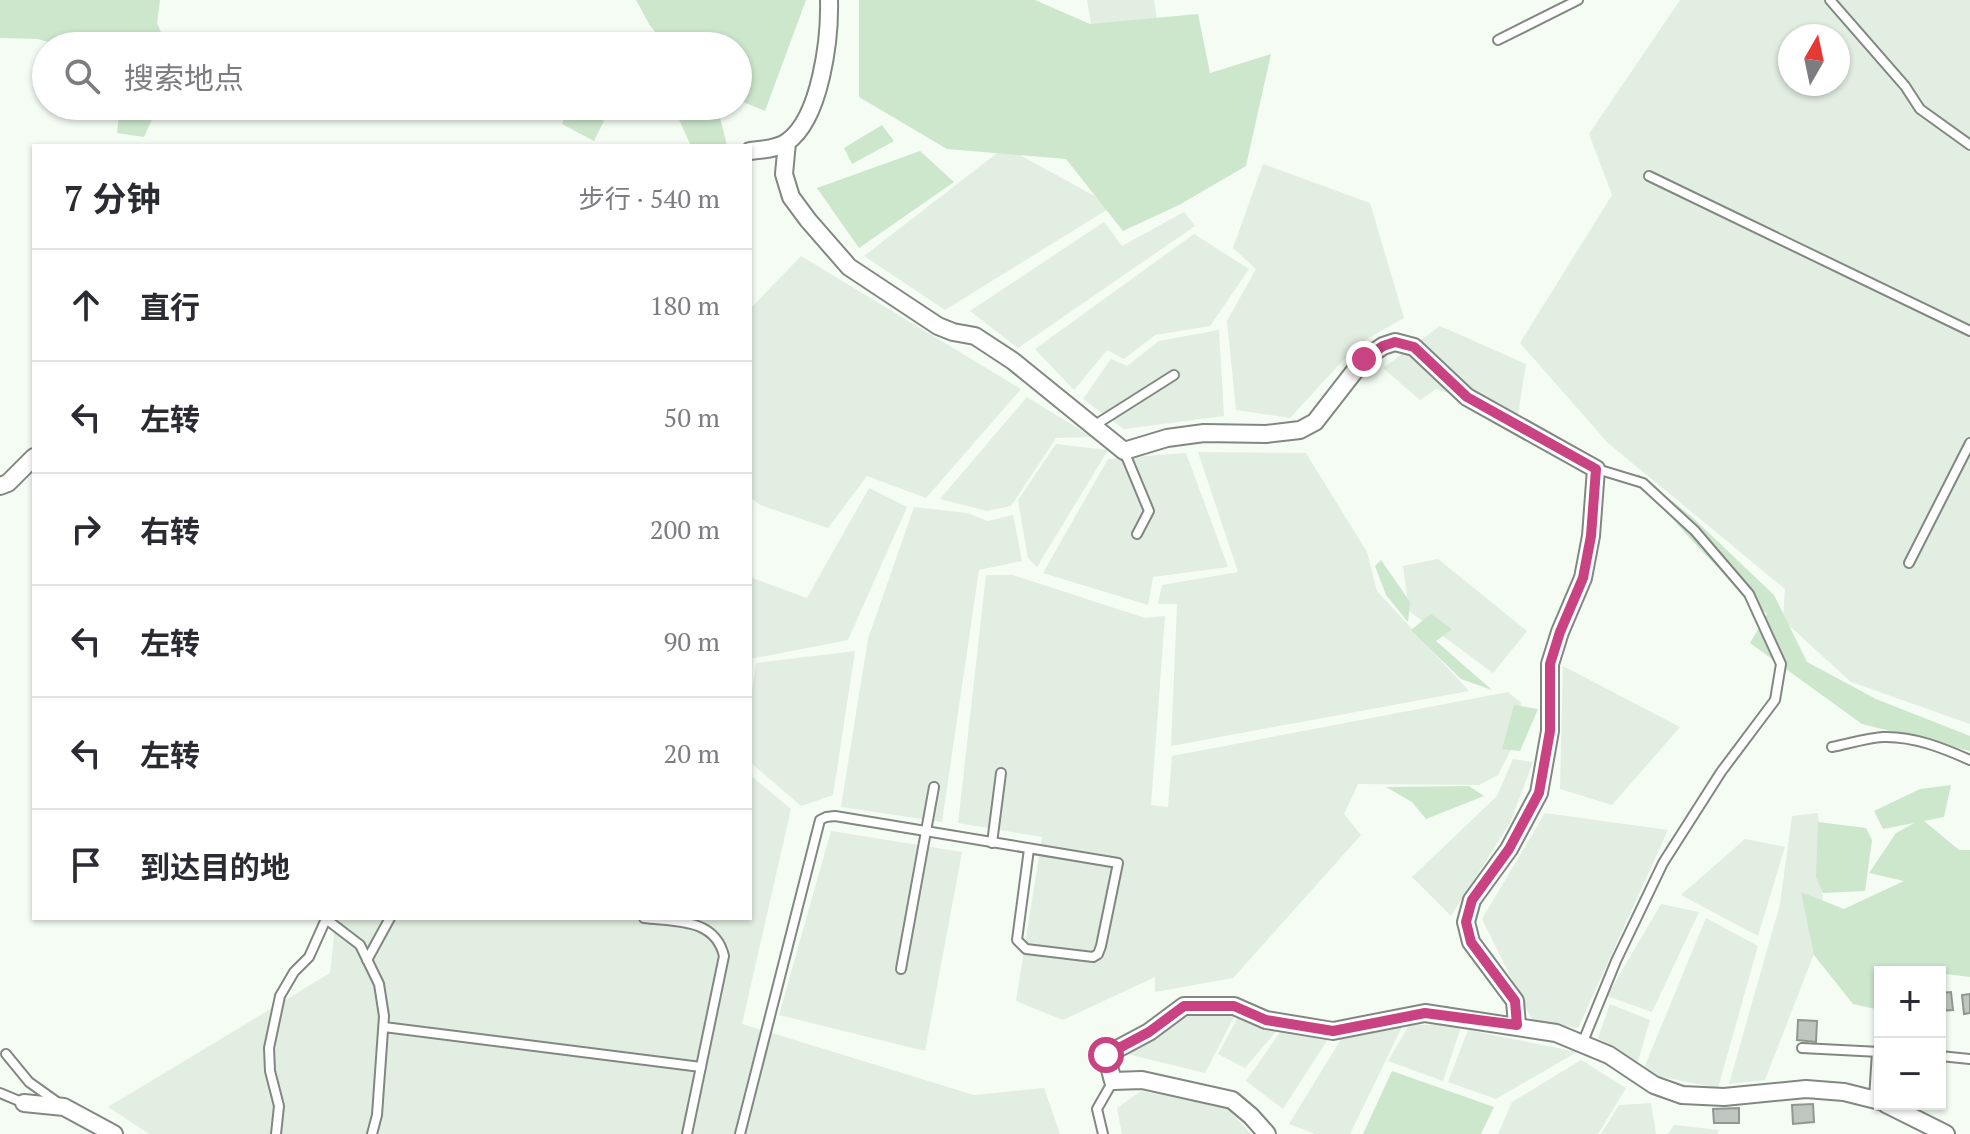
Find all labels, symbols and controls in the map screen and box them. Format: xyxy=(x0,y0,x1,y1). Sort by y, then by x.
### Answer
north arrow xyxy=(1778,24,1850,96)
search box xyxy=(32,32,752,120)
icon: search xyxy=(60,54,104,98)
text: 搜索地点 xyxy=(124,58,244,98)
text: 7 分钟 xyxy=(64,176,160,221)
text: 步行 · 540 m xyxy=(579,181,720,215)
icon: ahead xyxy=(64,283,108,327)
text: 直行 xyxy=(140,287,200,327)
text: 180 m xyxy=(650,288,720,322)
route end xyxy=(1346,341,1382,377)
icon: left xyxy=(64,395,108,439)
text: 左转 xyxy=(140,399,200,439)
text: 50 m xyxy=(664,400,720,434)
icon: right xyxy=(64,507,108,551)
text: 右转 xyxy=(140,511,200,551)
text: 200 m xyxy=(650,512,720,546)
icon: left xyxy=(64,619,108,663)
text: 左转 xyxy=(140,623,200,663)
text: 90 m xyxy=(664,624,720,658)
icon: left xyxy=(64,731,108,775)
text: 左转 xyxy=(140,735,200,775)
text: 20 m xyxy=(664,736,720,770)
icon: arrive xyxy=(64,843,108,887)
text: 到达目的地 xyxy=(140,847,290,887)
map controls xyxy=(1874,966,1946,1110)
button: + xyxy=(1874,966,1946,1038)
route start xyxy=(1088,1037,1124,1073)
button: − xyxy=(1874,1038,1946,1110)

